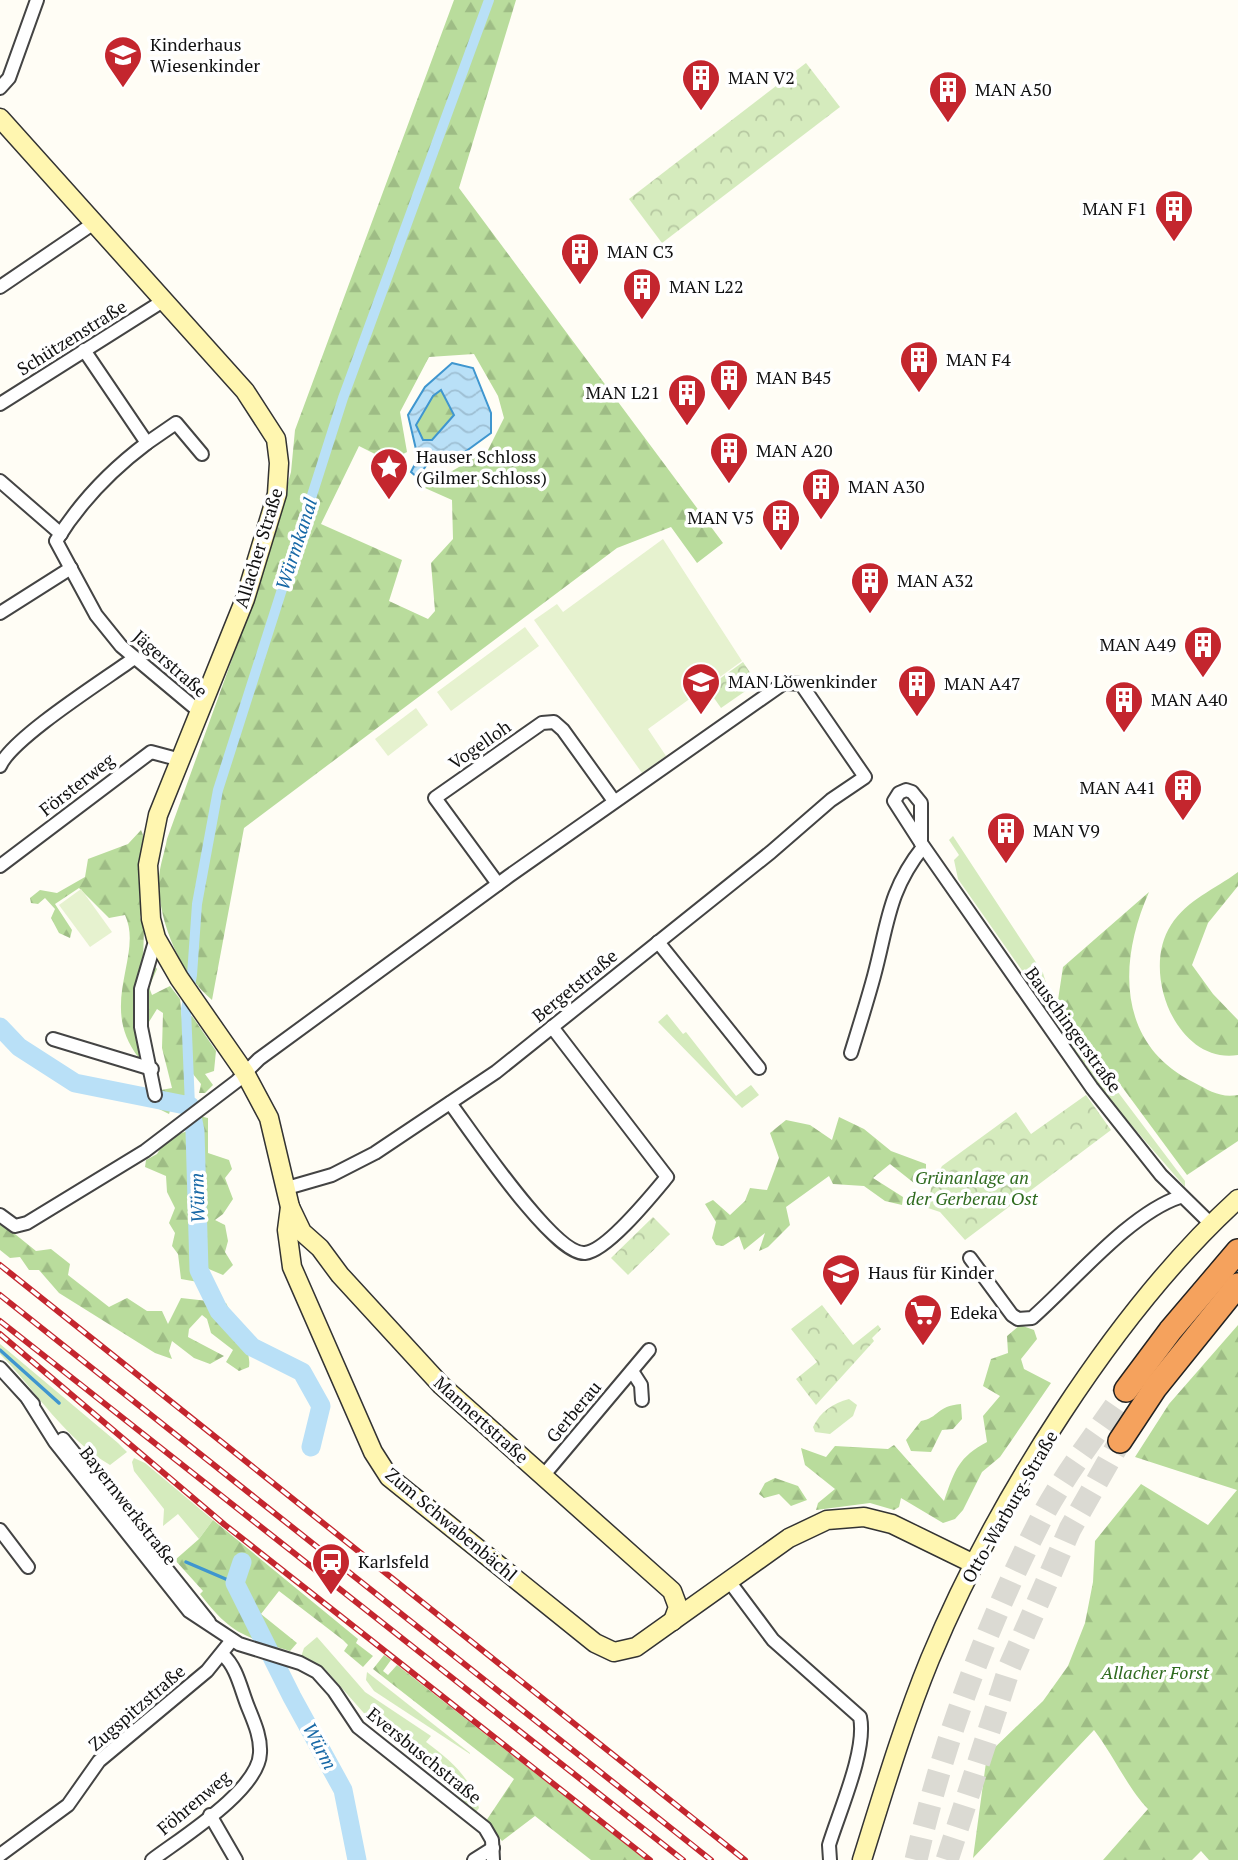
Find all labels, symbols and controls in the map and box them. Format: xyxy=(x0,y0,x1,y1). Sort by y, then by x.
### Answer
place label: Kinderhaus Wiesenkinder xyxy=(150,32,260,77)
school or university icon: Kinderhaus Wiesenkinder xyxy=(102,34,144,89)
building icon: MAN V2 xyxy=(680,57,722,112)
place label: MAN V2 xyxy=(728,65,795,89)
building icon: MAN A50 xyxy=(927,69,969,124)
place label: MAN A50 xyxy=(975,77,1052,101)
building icon: MAN F1 xyxy=(1153,188,1195,243)
place label: MAN F1 xyxy=(1082,196,1147,220)
building icon: MAN C3 xyxy=(559,231,601,286)
place label: MAN C3 xyxy=(607,239,674,263)
building icon: MAN L22 xyxy=(621,266,663,321)
place label: MAN L22 xyxy=(669,274,744,298)
street label: Schützenstraße xyxy=(12,294,131,380)
building icon: MAN F4 xyxy=(898,339,940,394)
place label: MAN F4 xyxy=(946,347,1011,371)
building icon: MAN B45 xyxy=(708,357,750,412)
place label: MAN B45 xyxy=(756,365,832,389)
building icon: MAN L21 xyxy=(666,372,708,427)
place label: MAN L21 xyxy=(585,380,660,404)
building icon: MAN A20 xyxy=(708,430,750,485)
place label: MAN A20 xyxy=(756,438,833,462)
place label: Hauser Schloss (Gilmer Schloss) xyxy=(416,444,547,489)
place icon: Hauser Schloss (Gilmer Schloss) xyxy=(368,446,410,501)
building icon: MAN A30 xyxy=(800,466,842,521)
place label: MAN A30 xyxy=(848,474,925,498)
street label: Allacher Straße xyxy=(228,485,288,611)
water label: Würmkanal xyxy=(269,494,322,593)
building icon: MAN V5 xyxy=(760,497,802,552)
place label: MAN V5 xyxy=(687,505,754,529)
building icon: MAN A32 xyxy=(849,560,891,615)
place label: MAN A32 xyxy=(897,568,974,592)
street label: Jägerstraße xyxy=(128,624,213,702)
building icon: MAN A49 xyxy=(1182,624,1224,679)
place label: MAN A49 xyxy=(1099,632,1176,656)
school or university icon: MAN Löwenkinder xyxy=(680,661,722,716)
building icon: MAN A47 xyxy=(896,663,938,718)
place label: MAN Löwenkinder xyxy=(728,669,877,693)
place label: MAN A47 xyxy=(944,671,1021,695)
building icon: MAN A40 xyxy=(1103,679,1145,734)
place label: MAN A40 xyxy=(1151,687,1228,711)
street label: Vogelloh xyxy=(444,714,516,774)
street label: Försterweg xyxy=(34,747,119,821)
building icon: MAN A41 xyxy=(1162,767,1204,822)
place label: MAN A41 xyxy=(1079,775,1156,799)
building icon: MAN V9 xyxy=(985,810,1027,865)
place label: MAN V9 xyxy=(1033,818,1100,842)
street label: Bergetstraße xyxy=(527,943,622,1027)
street label: Bauschingerstraße xyxy=(1020,962,1128,1097)
park label: Grünanlage an der Gerberau Ost xyxy=(906,1165,1039,1210)
water label: Würm xyxy=(183,1172,210,1224)
school or university icon: Haus für Kinder xyxy=(820,1252,862,1307)
place label: Haus für Kinder xyxy=(868,1260,994,1284)
supermarket icon: Edeka xyxy=(902,1292,944,1347)
place label: Edeka xyxy=(950,1300,998,1324)
street label: Mannertstraße xyxy=(429,1370,534,1468)
street label: Gerberau xyxy=(540,1375,606,1447)
street label: Otto-Warburg-Straße xyxy=(956,1426,1063,1587)
street label: Bayernwerkstraße xyxy=(75,1441,183,1570)
street label: Zum Schwabenbächl xyxy=(381,1462,522,1586)
station icon: Karlsfeld xyxy=(310,1541,352,1596)
place label: Karlsfeld xyxy=(358,1549,429,1573)
street label: Zugspitzstraße xyxy=(83,1659,190,1756)
park label: Allacher Forst xyxy=(1100,1660,1210,1684)
street label: Eversbuschstraße xyxy=(362,1702,487,1809)
water label: Würm xyxy=(298,1718,343,1774)
street label: Föhrenweg xyxy=(152,1764,235,1840)

